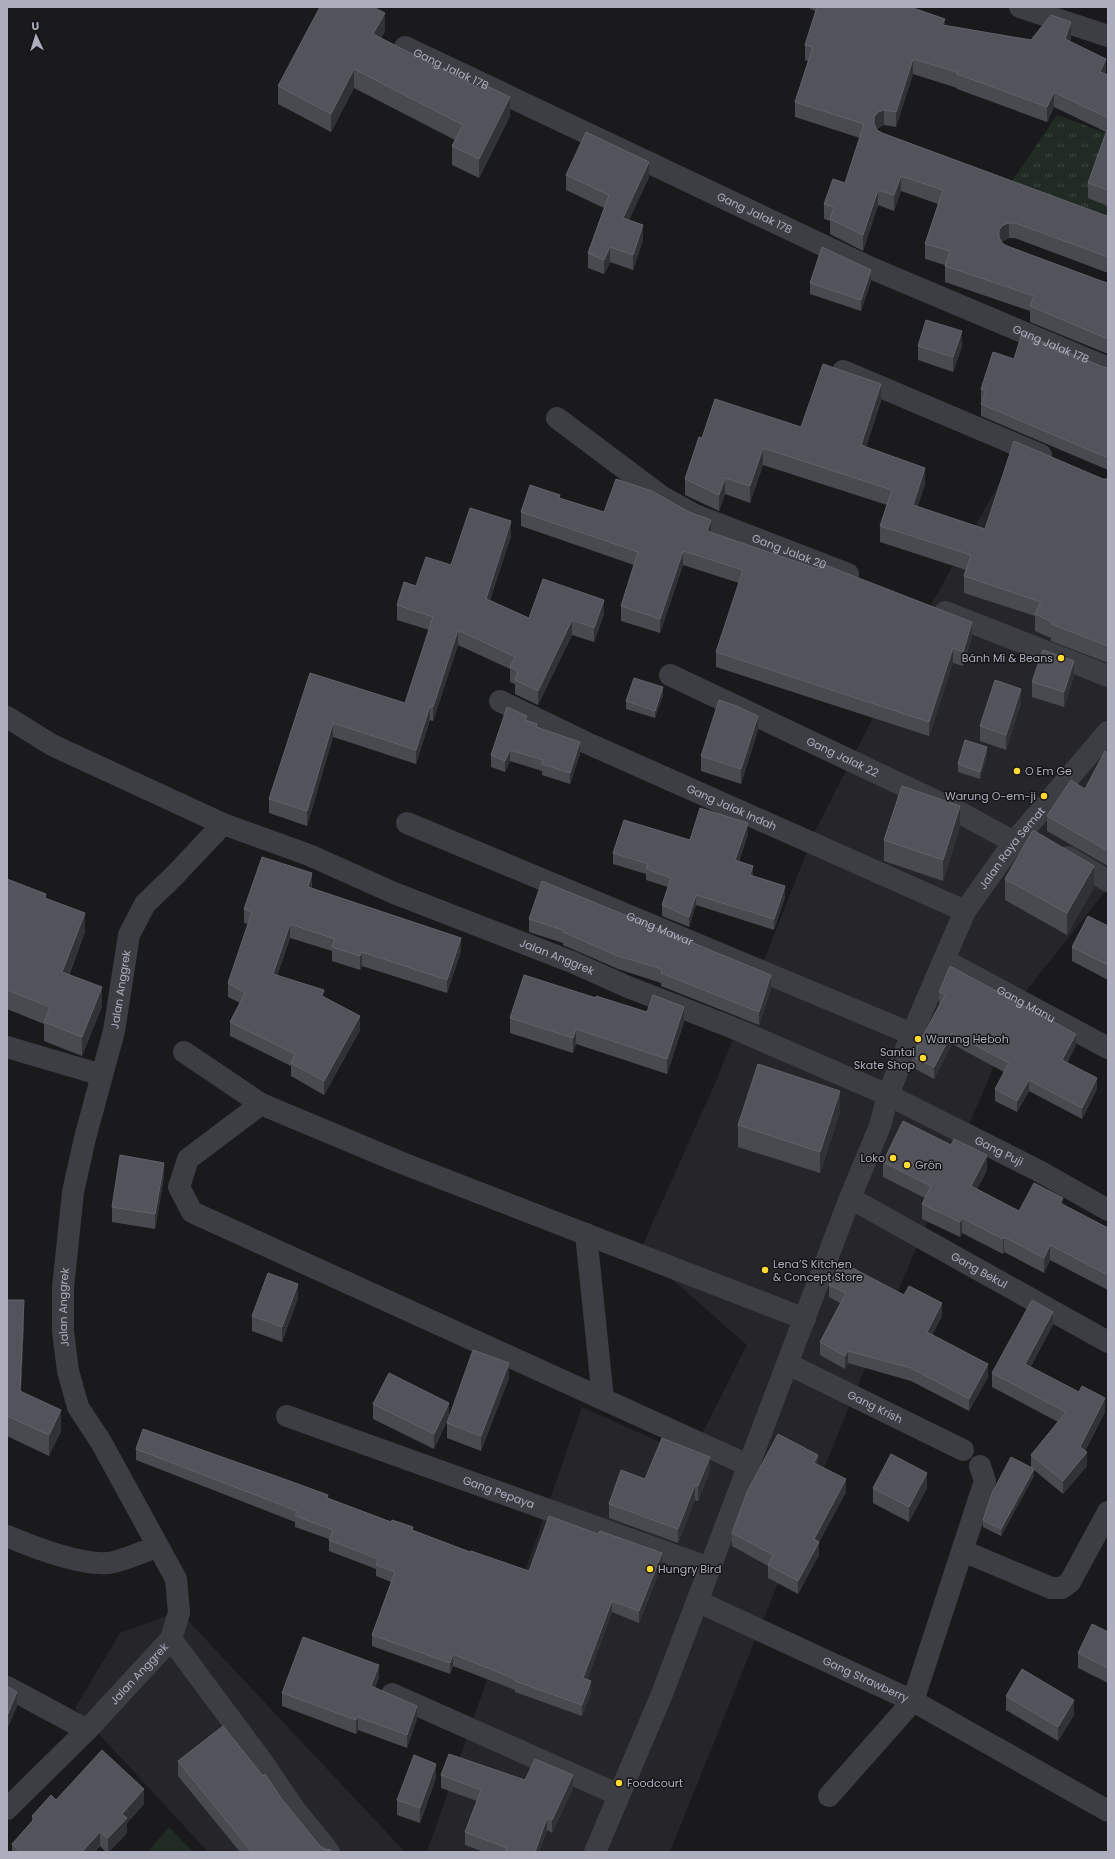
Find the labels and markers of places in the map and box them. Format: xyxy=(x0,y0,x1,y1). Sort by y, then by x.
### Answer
place label: Bánh Mì & Beans xyxy=(962,650,1053,666)
marker: Bánh Mì & Beans xyxy=(1056,653,1066,663)
place label: O Em Ge xyxy=(1025,763,1072,779)
marker: O Em Ge xyxy=(1012,766,1022,776)
place label: Warung O-em-ji xyxy=(945,788,1036,804)
marker: Warung O-em-ji xyxy=(1039,791,1049,801)
place label: Warung Heboh xyxy=(926,1031,1009,1047)
marker: Warung Heboh xyxy=(913,1034,923,1044)
place label: Santai Skate Shop xyxy=(854,1044,915,1073)
marker: Santai Skate Shop xyxy=(918,1053,928,1063)
place label: Loko xyxy=(861,1150,885,1166)
marker: Loko xyxy=(888,1153,898,1163)
place label: Grön xyxy=(915,1157,942,1173)
marker: Grön xyxy=(902,1160,912,1170)
place label: Lena’S Kitchen & Concept Store xyxy=(773,1256,863,1285)
marker: Lena’S Kitchen & Concept Store xyxy=(760,1265,770,1275)
place label: Hungry Bird xyxy=(658,1561,721,1577)
marker: Hungry Bird xyxy=(645,1564,655,1574)
place label: Foodcourt xyxy=(627,1775,683,1791)
marker: Foodcourt xyxy=(614,1778,624,1788)

